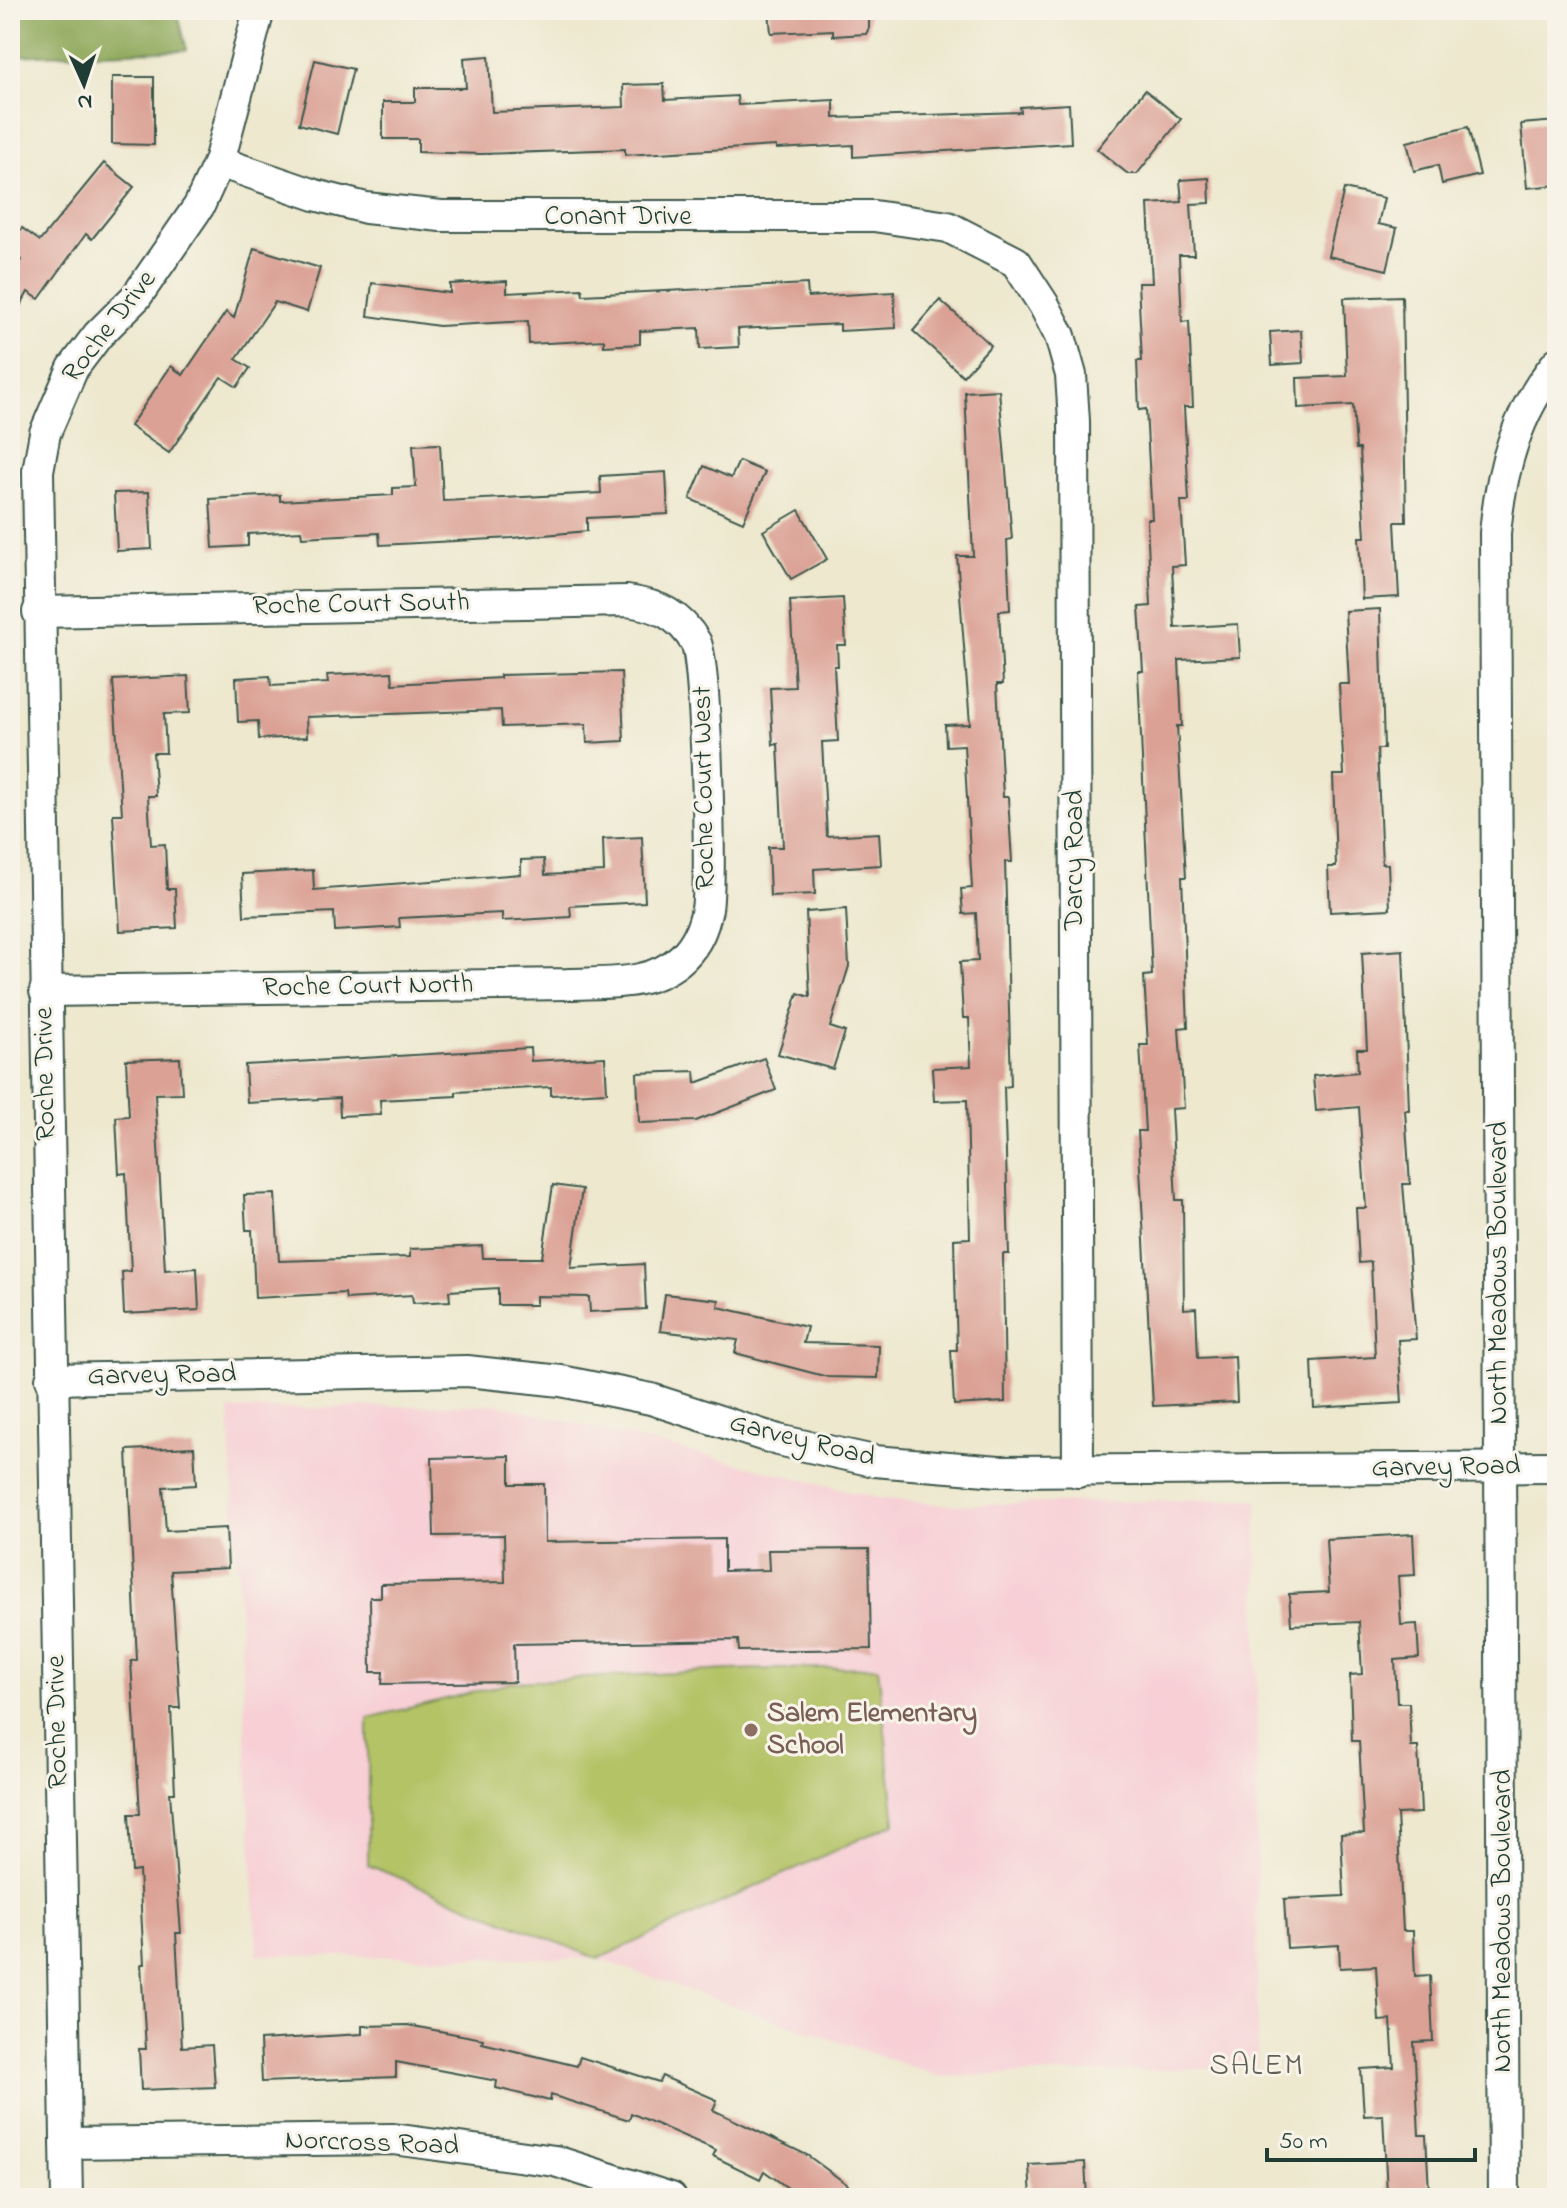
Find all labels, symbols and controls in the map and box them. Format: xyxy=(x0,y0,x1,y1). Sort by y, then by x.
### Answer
north arrow xyxy=(44,44,124,124)
text: N xyxy=(77,85,93,117)
street label: Conant Drive xyxy=(544,197,692,238)
street label: Roche Drive xyxy=(53,261,168,392)
street label: Roche Court South xyxy=(252,583,470,627)
street label: Roche Court West xyxy=(683,686,727,890)
street label: Darcy Road xyxy=(1055,790,1096,931)
street label: Roche Court North xyxy=(262,965,474,1009)
street label: Roche Drive xyxy=(24,1006,68,1141)
street label: North Meadows Boulevard xyxy=(1479,1121,1520,1425)
street label: Garvey Road xyxy=(87,1354,237,1398)
street label: Garvey Road xyxy=(725,1403,880,1479)
street label: Garvey Road xyxy=(1371,1446,1521,1490)
street label: Roche Drive xyxy=(36,1654,80,1789)
place label: Salem Elementary School xyxy=(767,1694,977,1767)
marker: Salem Elementary School xyxy=(742,1721,760,1739)
street label: North Meadows Boulevard xyxy=(1483,1769,1524,2073)
district label: SALEM xyxy=(1209,2045,1305,2089)
scale bar xyxy=(1267,2112,1475,2162)
street label: Norcross Road xyxy=(284,2120,460,2168)
text: 50 m xyxy=(1279,2125,1328,2160)

